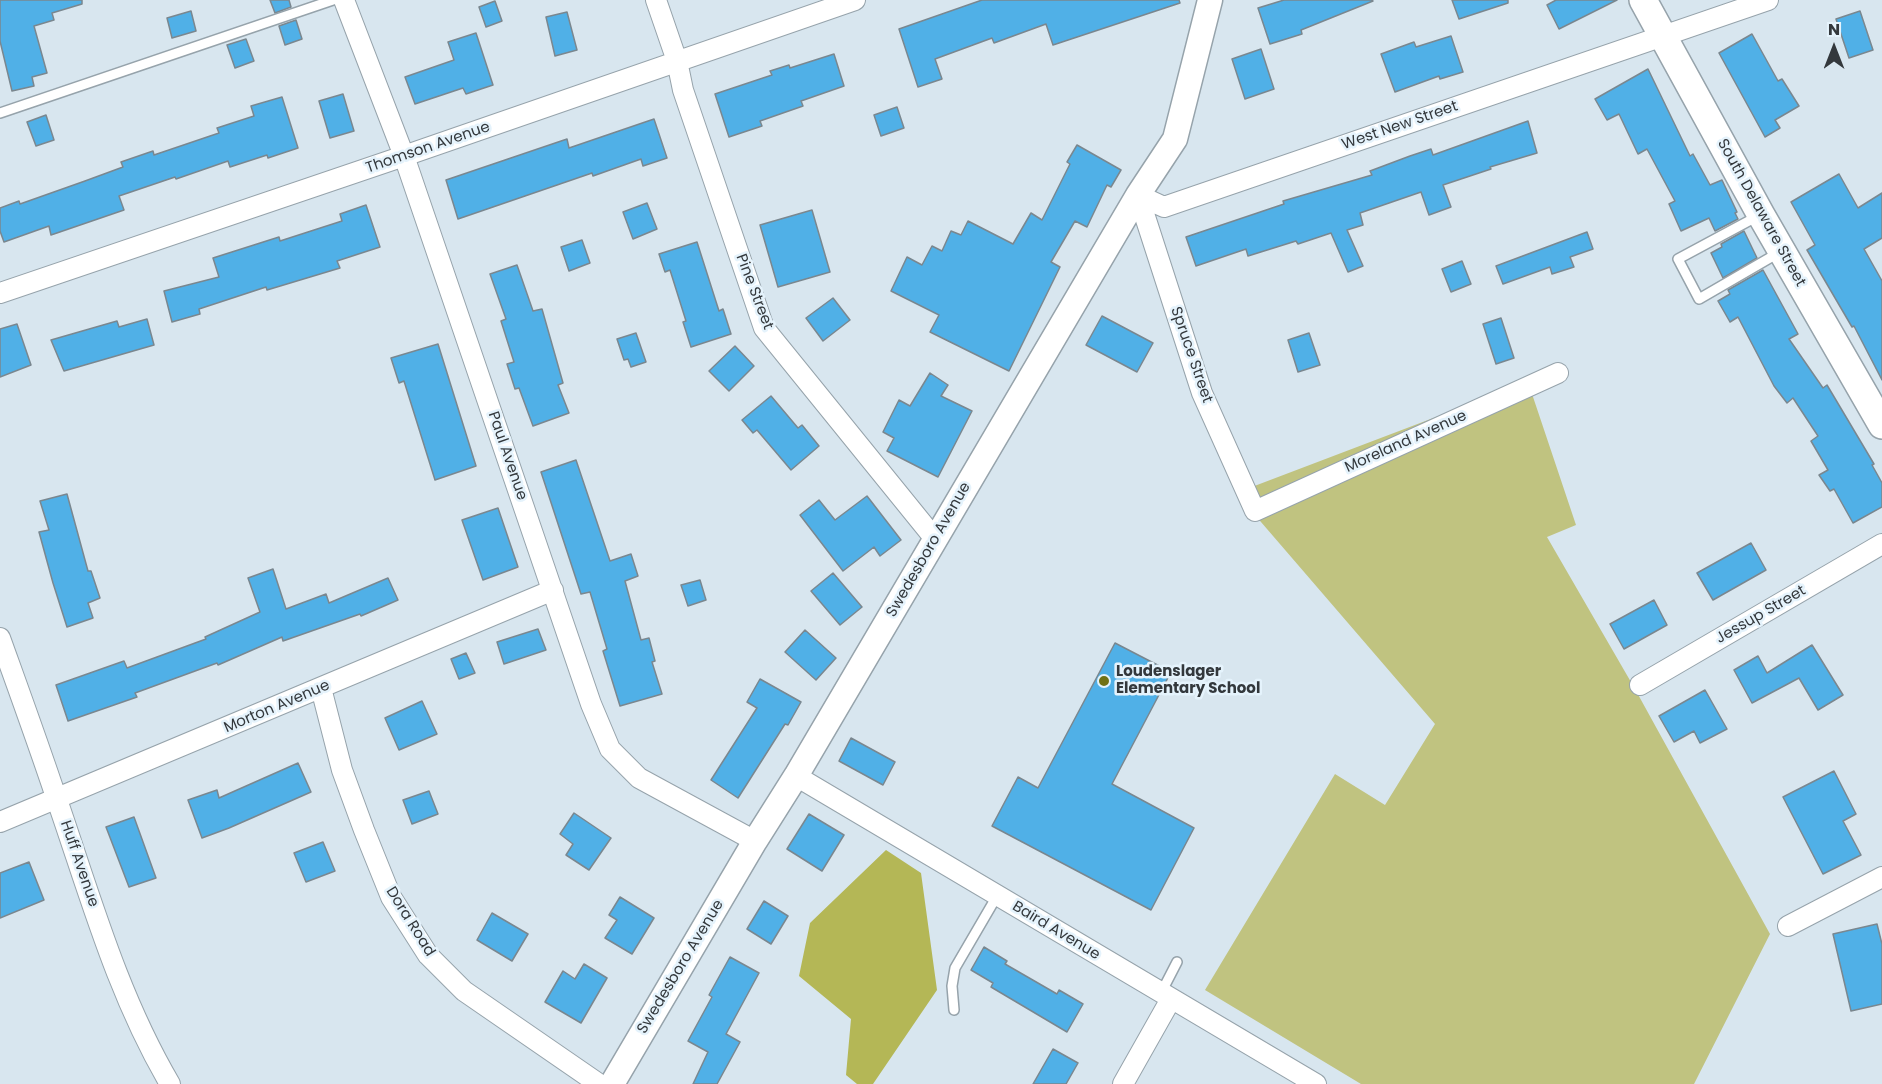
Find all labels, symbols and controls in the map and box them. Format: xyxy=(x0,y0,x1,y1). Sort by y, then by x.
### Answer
north arrow xyxy=(1804,18,1864,78)
text: N xyxy=(1828,18,1840,41)
street label: West New Street xyxy=(1340,98,1460,154)
street label: Thomson Avenue xyxy=(364,118,492,178)
street label: South Delaware Street xyxy=(1713,136,1809,290)
street label: Pine Street xyxy=(731,252,777,332)
street label: Spruce Street xyxy=(1166,305,1216,405)
street label: Moreland Avenue xyxy=(1342,407,1470,477)
street label: Paul Avenue xyxy=(483,409,531,503)
street label: Swedesboro Avenue xyxy=(883,479,975,621)
street label: Jessup Street xyxy=(1713,582,1809,648)
place label: Loudenslager Elementary School xyxy=(1116,663,1260,698)
marker: Loudenslager Elementary School xyxy=(1097,674,1111,688)
street label: Morton Avenue xyxy=(221,677,333,737)
street label: Huff Avenue xyxy=(56,818,102,910)
street label: Dora Road xyxy=(381,884,439,960)
street label: Swedesboro Avenue xyxy=(634,897,728,1037)
street label: Baird Avenue xyxy=(1009,898,1103,964)

